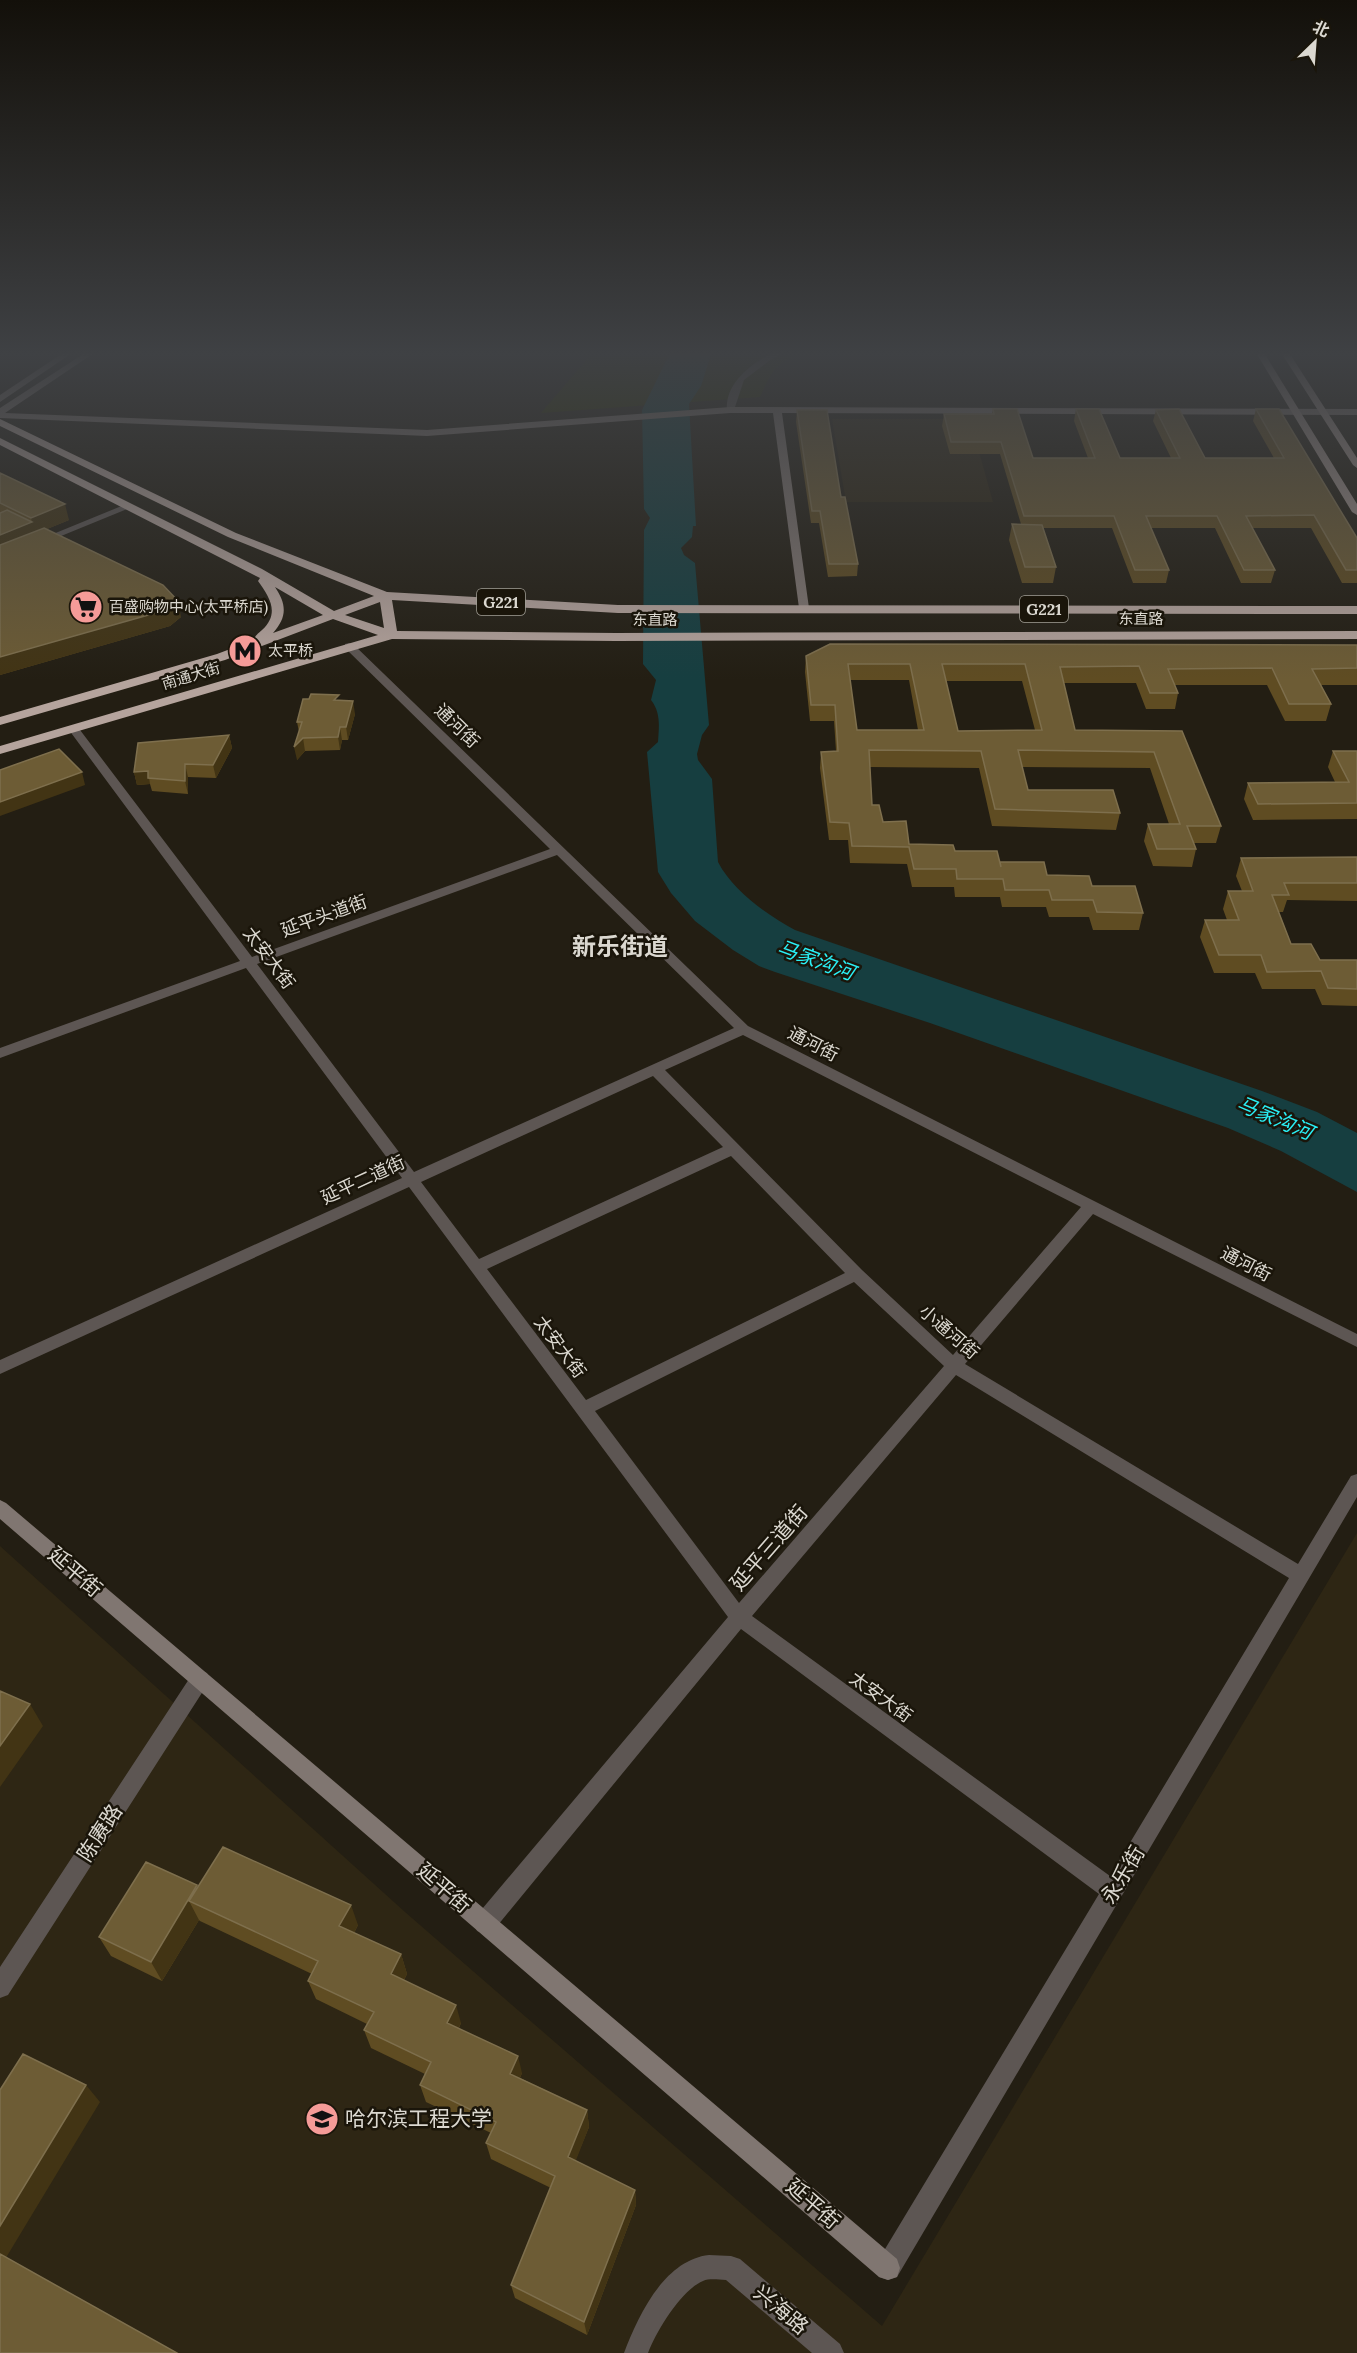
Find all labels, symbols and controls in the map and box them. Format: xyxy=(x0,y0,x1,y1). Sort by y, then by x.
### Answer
north arrow xyxy=(1285,12,1345,72)
text: 北 xyxy=(1310,16,1333,41)
supermarket icon: 百盛购物中心(太平桥店) xyxy=(68,589,104,625)
road number: G221 xyxy=(477,589,525,615)
road number: G221 xyxy=(1020,596,1068,622)
place label: 百盛购物中心(太平桥店) xyxy=(109,597,269,617)
street label: 东直路 xyxy=(1118,609,1164,628)
street label: 东直路 xyxy=(632,610,678,629)
metro station icon: 太平桥 xyxy=(227,633,263,669)
place label: 太平桥 xyxy=(268,641,313,660)
street label: 南通大街 xyxy=(159,658,222,693)
street label: 通河街 xyxy=(430,699,485,753)
street label: 延平头道街 xyxy=(278,889,370,942)
street label: 太安大街 xyxy=(239,922,300,993)
district label: 新乐街道 xyxy=(572,931,668,962)
water label: 马家沟河 xyxy=(774,934,862,986)
street label: 通河街 xyxy=(784,1021,843,1066)
water label: 马家沟河 xyxy=(1233,1090,1321,1146)
street label: 延平二道街 xyxy=(317,1150,408,1209)
street label: 通河街 xyxy=(1217,1241,1276,1286)
street label: 小通河街 xyxy=(915,1299,984,1364)
street label: 太安大街 xyxy=(530,1311,591,1382)
street label: 延平三道街 xyxy=(724,1499,813,1596)
street label: 延平街 xyxy=(43,1541,108,1602)
street label: 太安大街 xyxy=(845,1666,917,1727)
street label: 陈赓路 xyxy=(71,1799,128,1866)
street label: 永乐街 xyxy=(1095,1841,1150,1909)
street label: 延平街 xyxy=(412,1857,477,1918)
school or university icon: 哈尔滨工程大学 xyxy=(304,2101,340,2137)
place label: 哈尔滨工程大学 xyxy=(345,2105,492,2132)
street label: 延平街 xyxy=(781,2173,846,2234)
street label: 兴海路 xyxy=(749,2279,814,2340)

